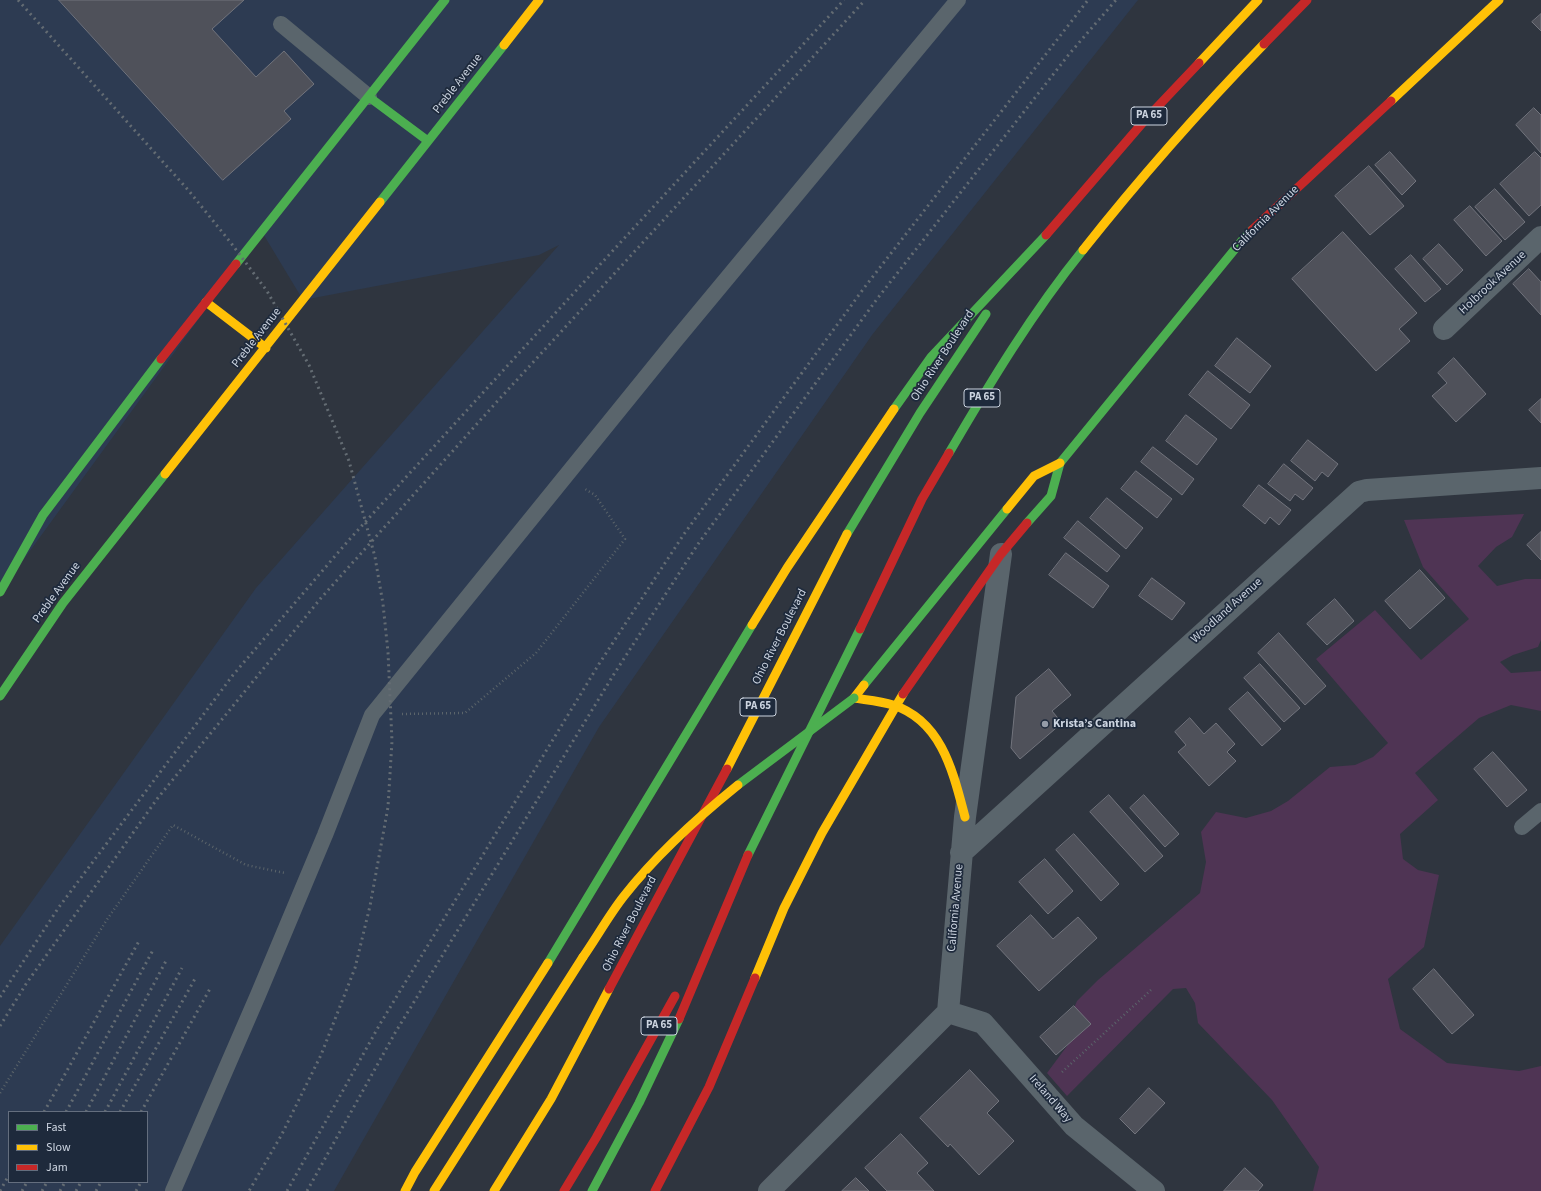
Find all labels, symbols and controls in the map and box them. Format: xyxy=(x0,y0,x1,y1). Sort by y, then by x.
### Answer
street label: Preble Avenue xyxy=(430,51,486,117)
road number: PA 65 xyxy=(1131,107,1167,125)
street label: California Avenue xyxy=(1230,183,1302,255)
street label: Holbrook Avenue xyxy=(1456,248,1530,318)
street label: Preble Avenue xyxy=(229,305,285,371)
street label: Ohio River Boulevard xyxy=(908,308,978,404)
road number: PA 65 xyxy=(964,389,1000,407)
street label: Preble Avenue xyxy=(30,560,84,626)
street label: Woodland Avenue xyxy=(1188,575,1266,647)
street label: Ohio River Boulevard xyxy=(750,587,810,687)
road number: PA 65 xyxy=(740,698,776,716)
place label: Krista’s Cantina xyxy=(1053,717,1136,731)
marker: Krista’s Cantina xyxy=(1040,719,1050,729)
street label: California Avenue xyxy=(945,864,967,952)
street label: Ohio River Boulevard xyxy=(600,874,660,974)
road number: PA 65 xyxy=(641,1017,677,1035)
street label: Ireland Way xyxy=(1025,1072,1075,1126)
legend xyxy=(8,1111,148,1183)
text: Fast xyxy=(46,1119,66,1136)
text: Slow xyxy=(46,1139,71,1156)
text: Jam xyxy=(46,1159,68,1176)

